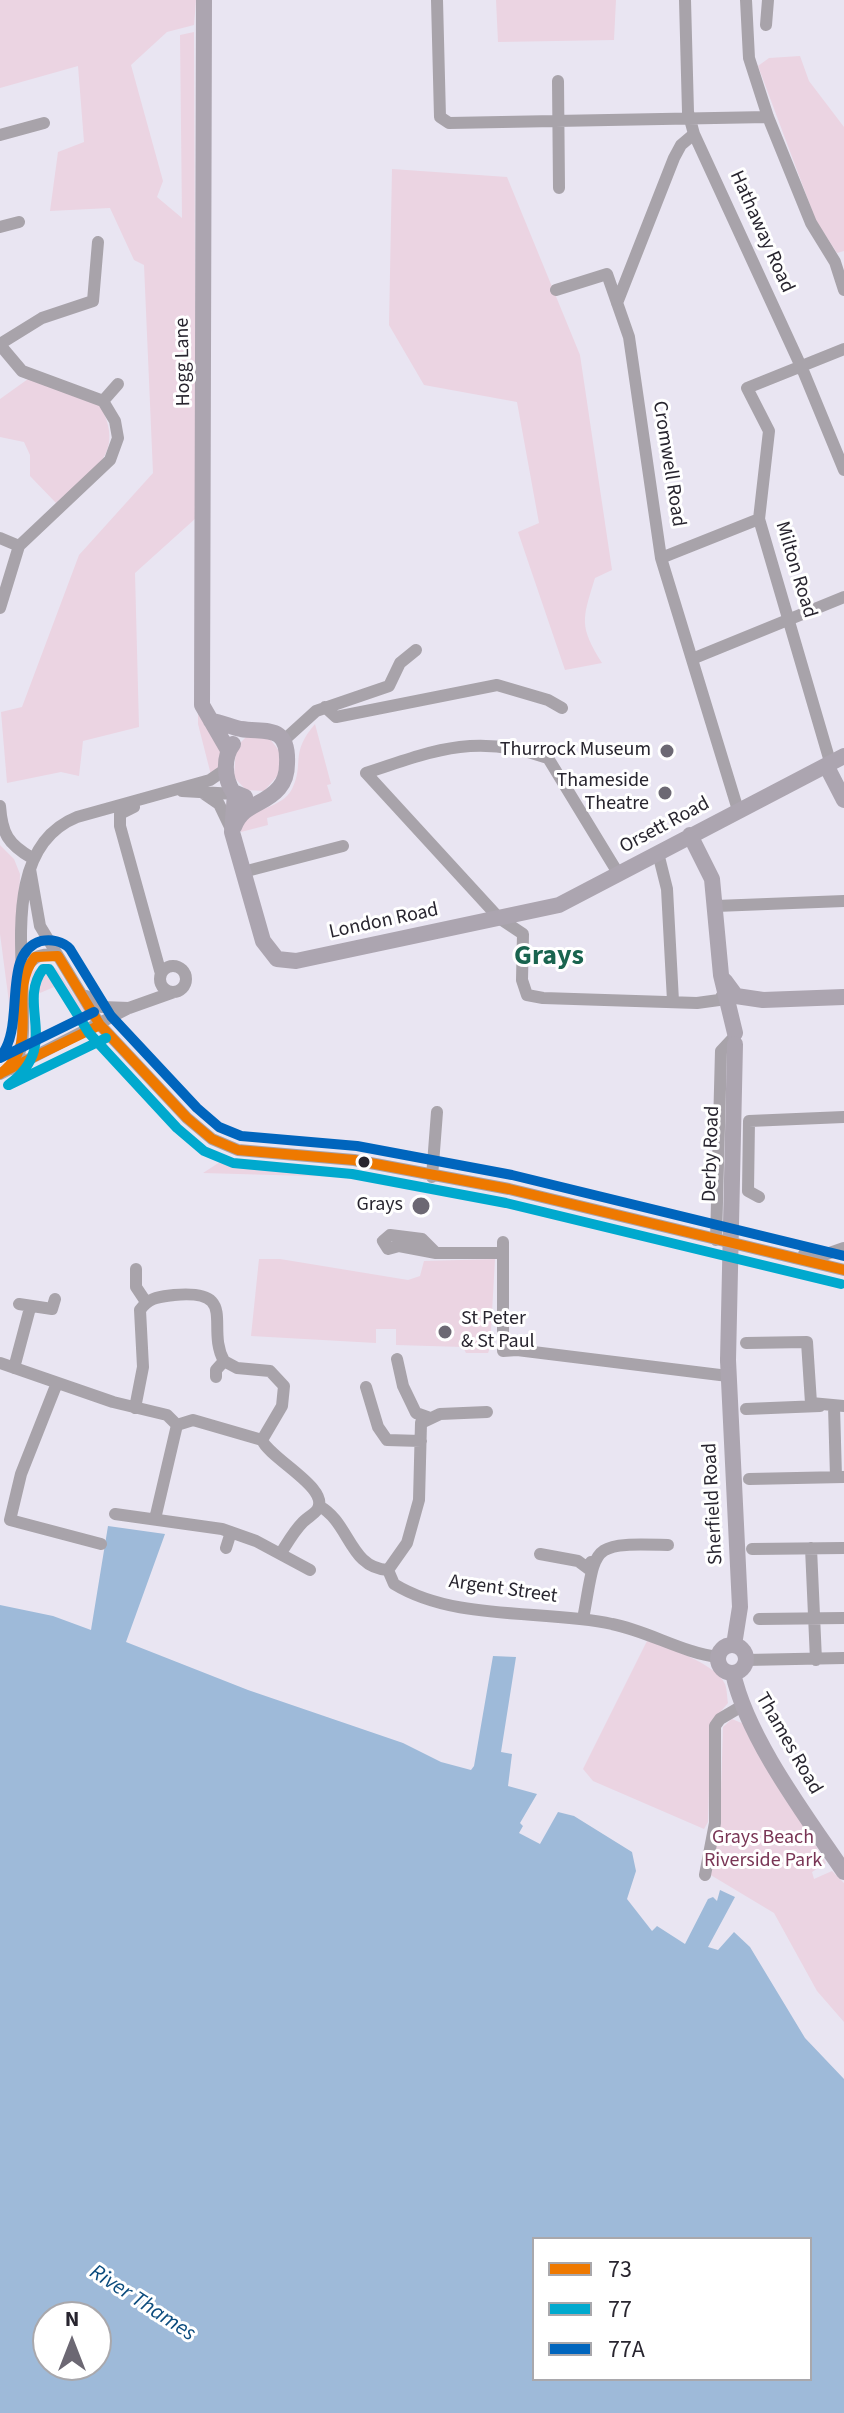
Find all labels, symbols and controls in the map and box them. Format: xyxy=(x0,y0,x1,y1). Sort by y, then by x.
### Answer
street label: Hathaway Road xyxy=(723,167,799,297)
street label: Hogg Lane xyxy=(171,317,197,407)
street label: Cromwell Road xyxy=(646,399,690,529)
street label: Milton Road xyxy=(769,519,821,621)
place label: Thurrock Museum xyxy=(500,739,651,763)
marker: Thurrock Museum xyxy=(658,742,676,760)
place label: Thameside Theatre xyxy=(557,770,649,817)
marker: Thameside Theatre xyxy=(656,784,674,802)
street label: Orsett Road xyxy=(616,792,714,860)
street label: London Road xyxy=(327,899,441,945)
district label: Grays xyxy=(514,941,584,975)
street label: Derby Road xyxy=(698,1105,726,1203)
unlabelled marker xyxy=(356,1154,372,1170)
place label: Grays xyxy=(356,1194,403,1218)
marker: Grays xyxy=(410,1195,432,1217)
place label: St Peter & St Paul xyxy=(461,1308,535,1355)
marker: St Peter & St Paul xyxy=(436,1323,454,1341)
street label: Sherfield Road xyxy=(699,1442,729,1566)
street label: Argent Street xyxy=(447,1571,559,1609)
street label: Thames Road xyxy=(749,1689,827,1799)
park label: Grays Beach Riverside Park xyxy=(704,1827,822,1874)
legend xyxy=(532,2237,812,2381)
text: 73 xyxy=(608,2252,632,2287)
water label: River Thames xyxy=(84,2260,200,2348)
text: 77 xyxy=(608,2292,632,2327)
north arrow xyxy=(32,2301,112,2381)
text: N xyxy=(65,2303,79,2335)
text: 77A xyxy=(608,2332,645,2367)

